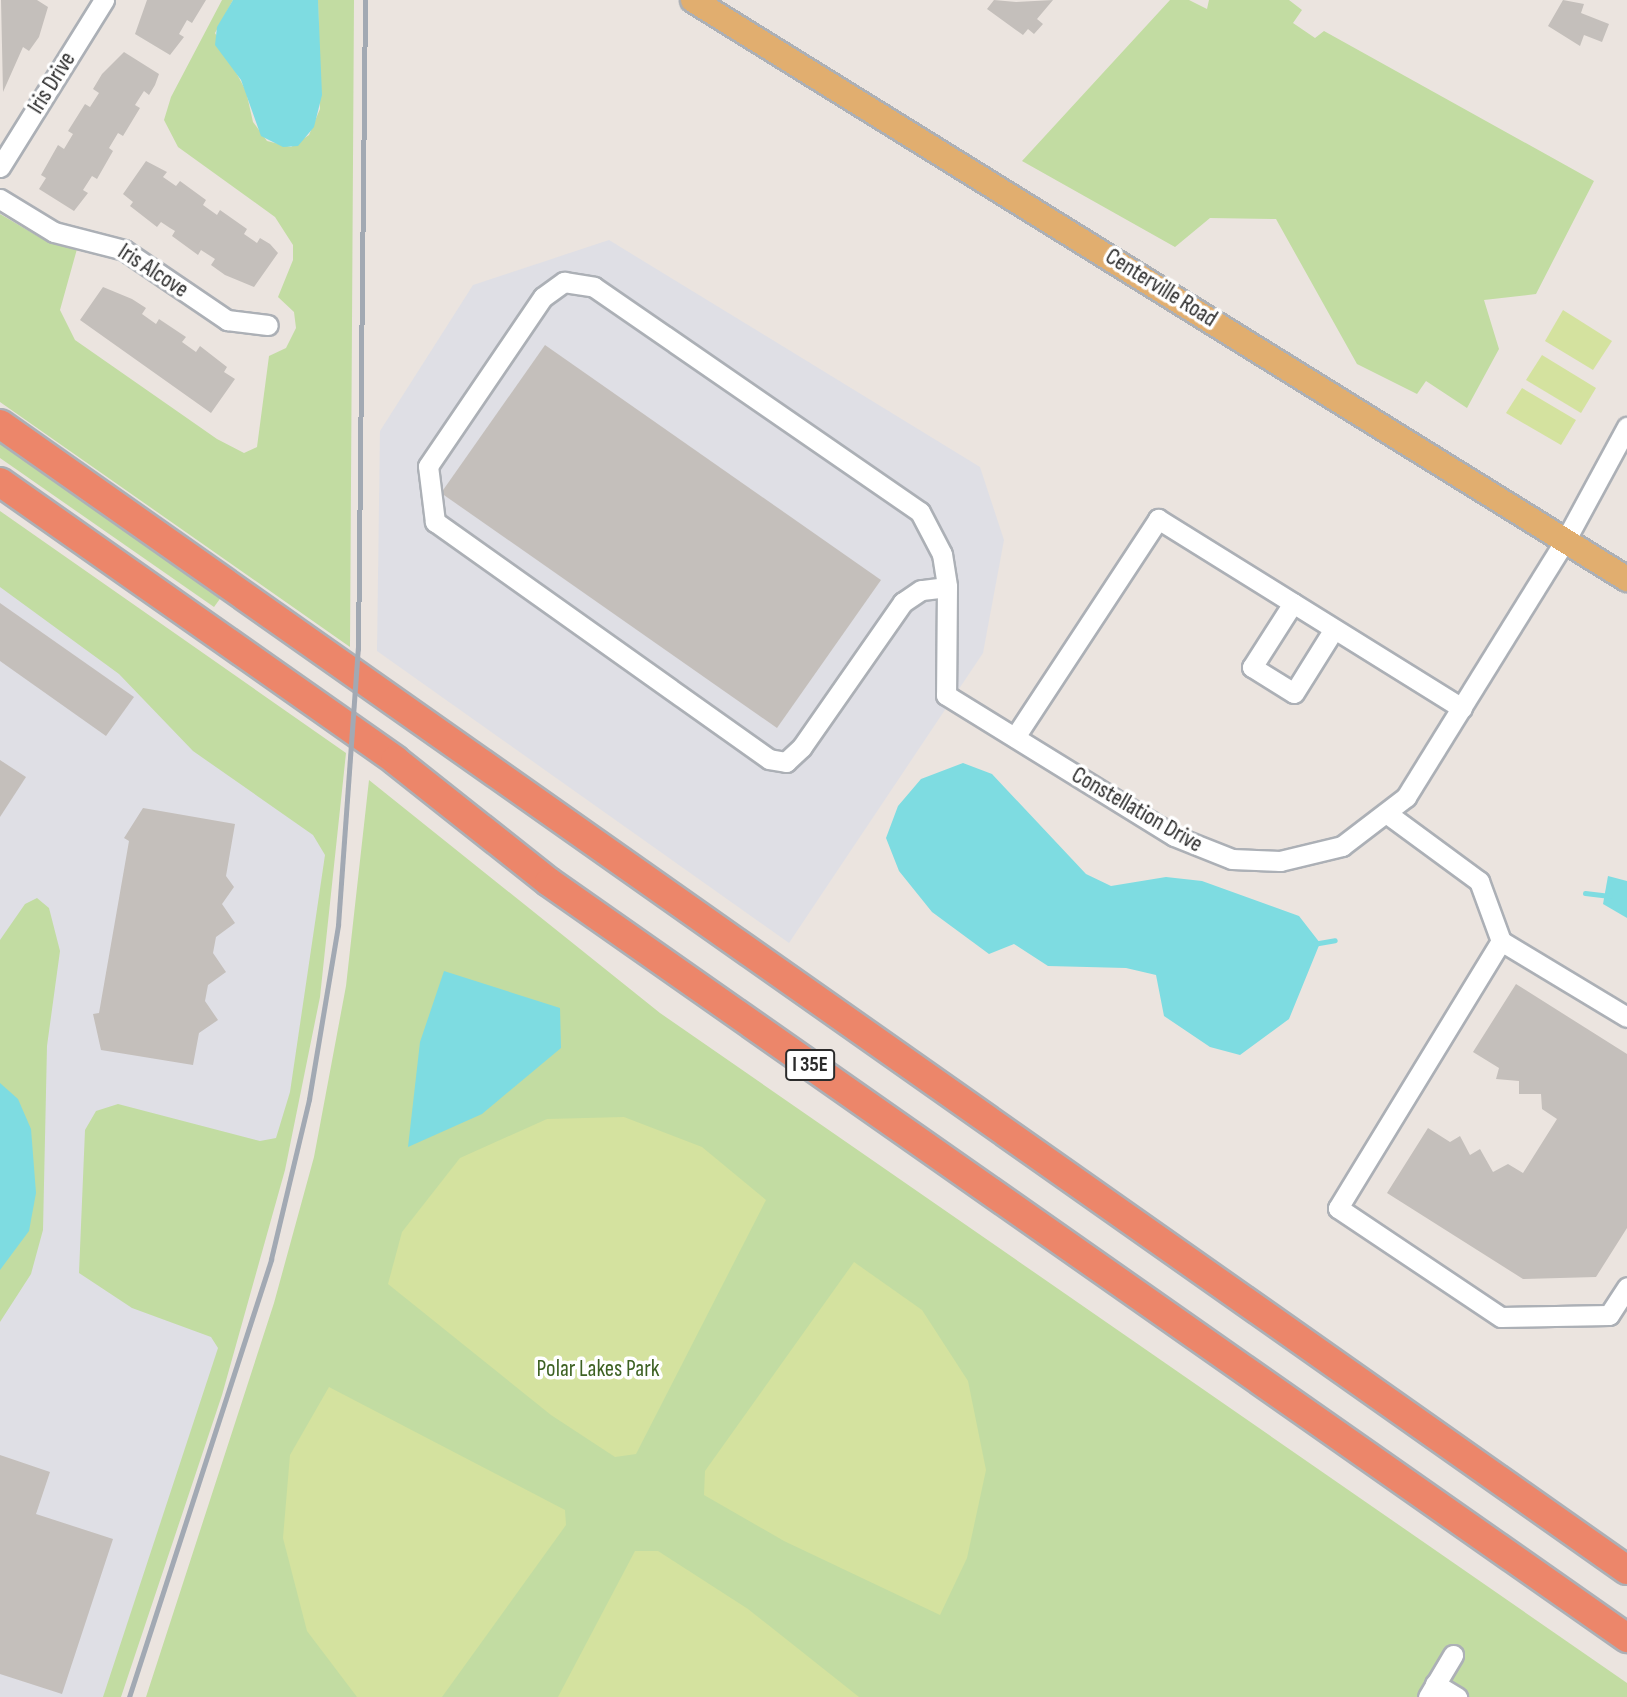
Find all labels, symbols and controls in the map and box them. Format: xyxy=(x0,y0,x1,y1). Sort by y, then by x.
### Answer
street label: Iris Drive xyxy=(22,47,82,119)
street label: Iris Alcove xyxy=(113,238,193,304)
street label: Centerville Road xyxy=(1100,243,1222,333)
street label: Constellation Drive xyxy=(1067,761,1207,859)
road number: I 35E xyxy=(784,1048,836,1082)
park label: Polar Lakes Park xyxy=(536,1355,660,1383)

